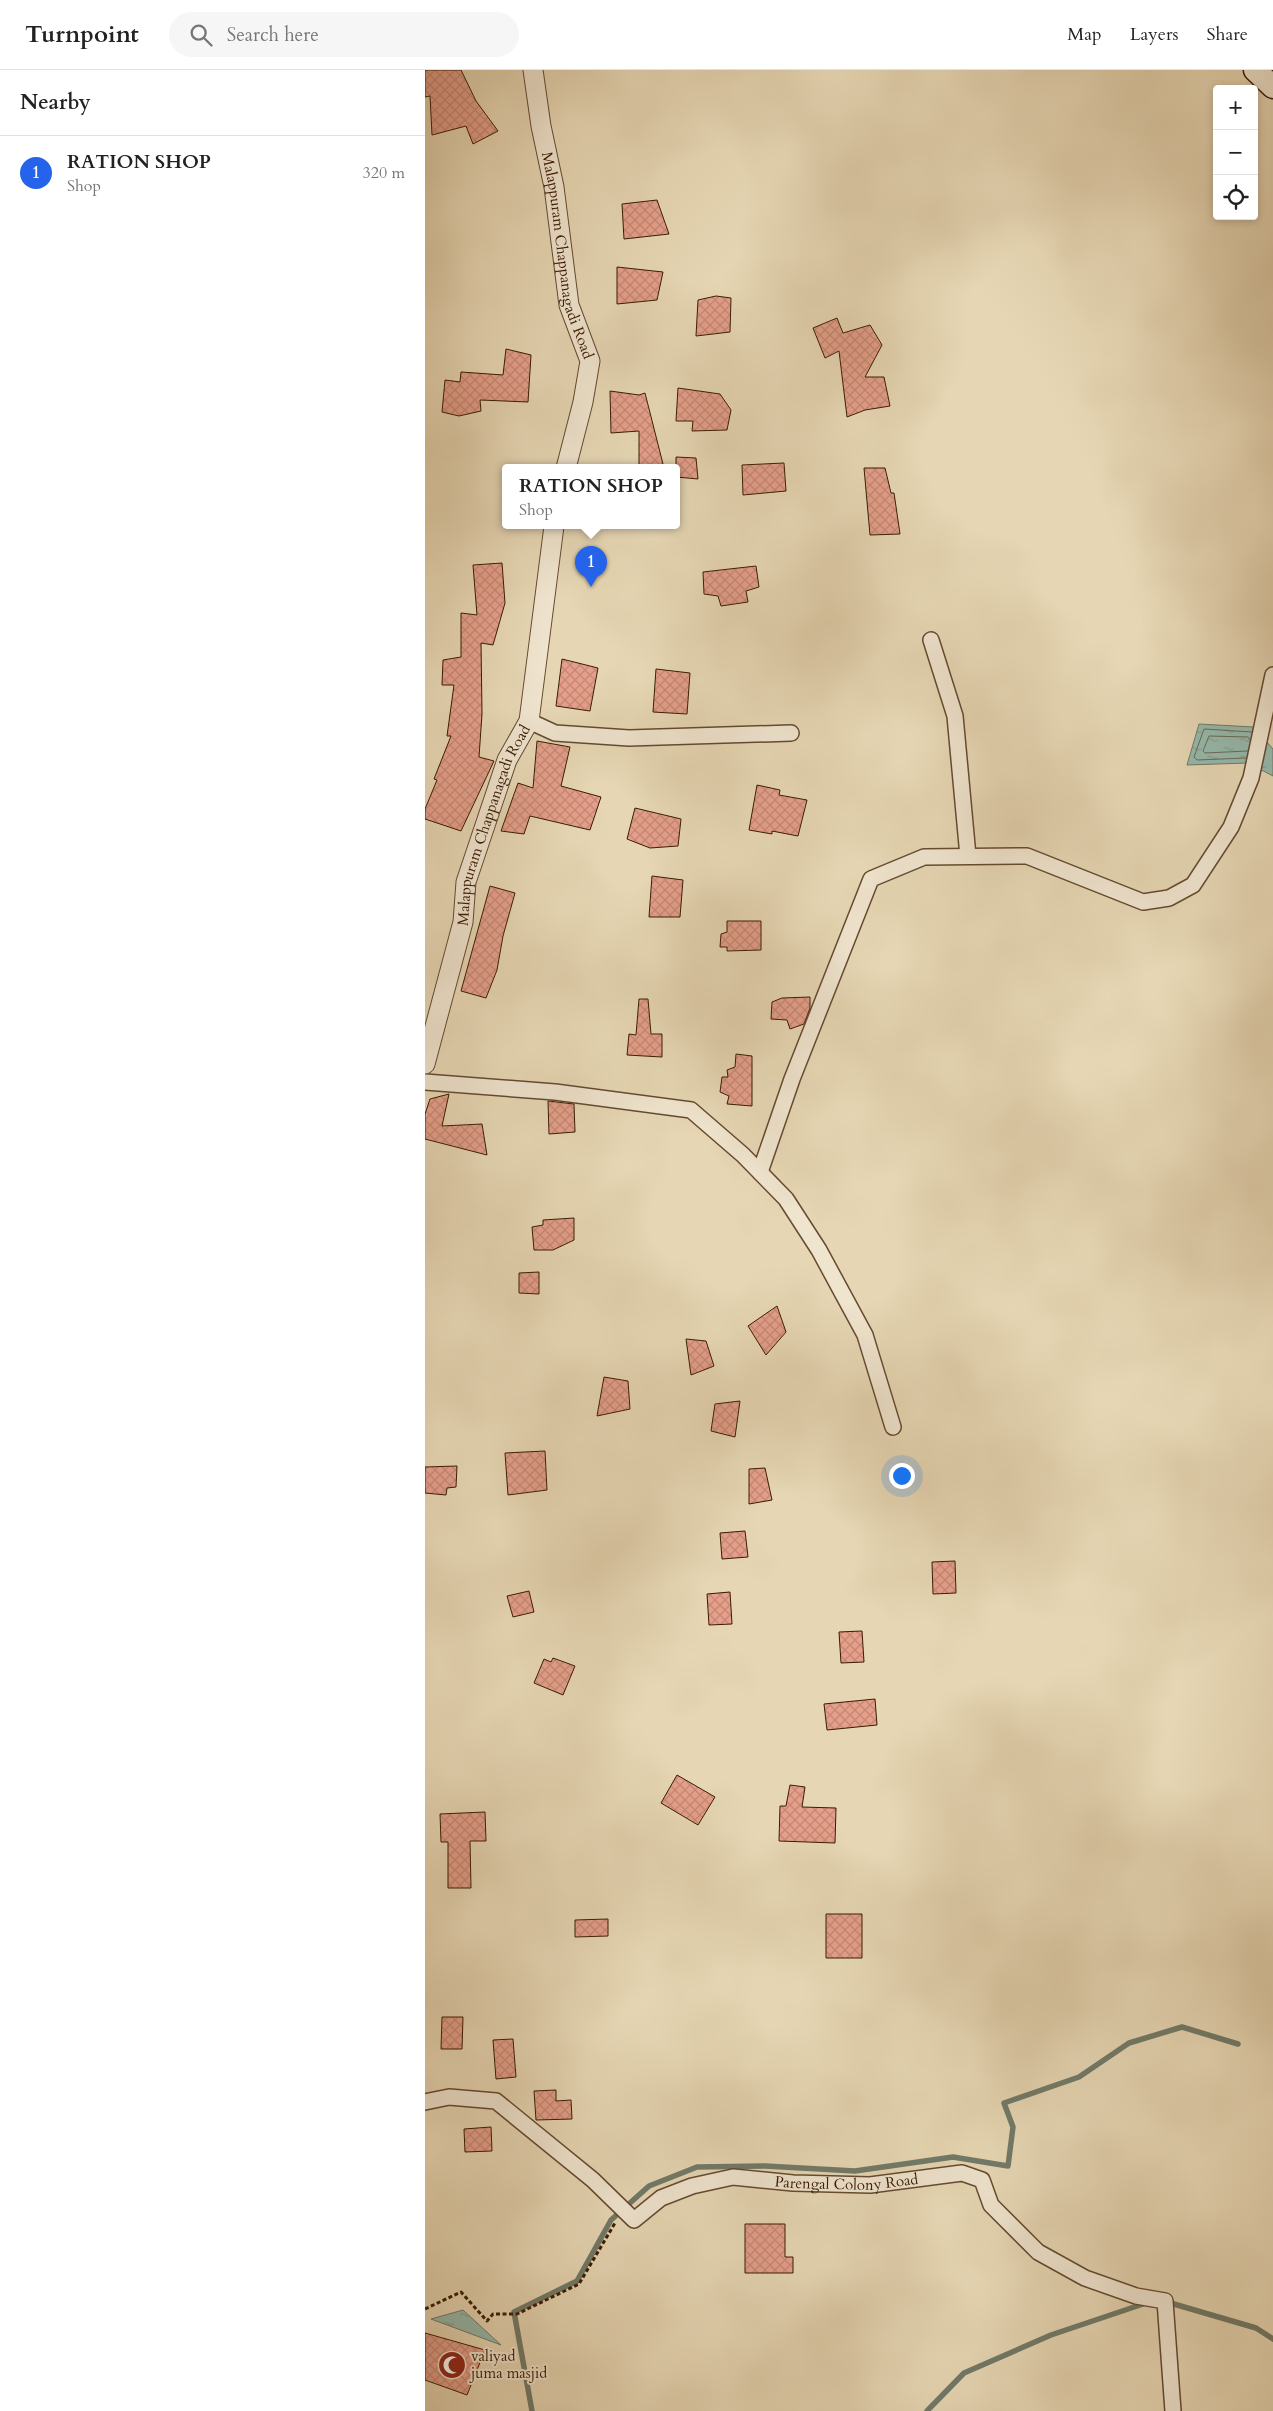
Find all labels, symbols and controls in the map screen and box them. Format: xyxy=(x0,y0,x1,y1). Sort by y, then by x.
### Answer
search box xyxy=(169,12,519,57)
text: Turnpoint xyxy=(25,18,139,51)
icon: search xyxy=(187,21,215,49)
text: Search here xyxy=(227,22,319,48)
text: Map xyxy=(1067,22,1102,47)
text: Layers xyxy=(1130,22,1179,47)
text: Share xyxy=(1207,22,1248,47)
map controls xyxy=(1213,85,1258,220)
button: + xyxy=(1213,85,1258,130)
text: Nearby xyxy=(20,88,91,117)
button: − xyxy=(1213,130,1258,175)
text: RATION SHOP xyxy=(67,149,211,175)
street label: Malappuram Chappanagadi Road xyxy=(537,150,598,362)
text: 1 xyxy=(32,162,40,184)
text: 320 m xyxy=(363,162,405,184)
text: Shop xyxy=(67,175,101,197)
button: locate xyxy=(1213,175,1258,220)
popup xyxy=(502,464,680,529)
text: RATION SHOP xyxy=(519,473,663,499)
text: Shop xyxy=(519,499,553,521)
pin: 1 xyxy=(575,546,607,587)
street label: Malappuram Chappanagadi Road xyxy=(453,721,535,927)
your location xyxy=(889,1463,915,1489)
street label: Parengal Colony Road xyxy=(774,2169,919,2195)
place label: valiyad juma masjid xyxy=(469,2346,547,2383)
mosque icon: valiyad juma masjid xyxy=(437,2350,467,2380)

